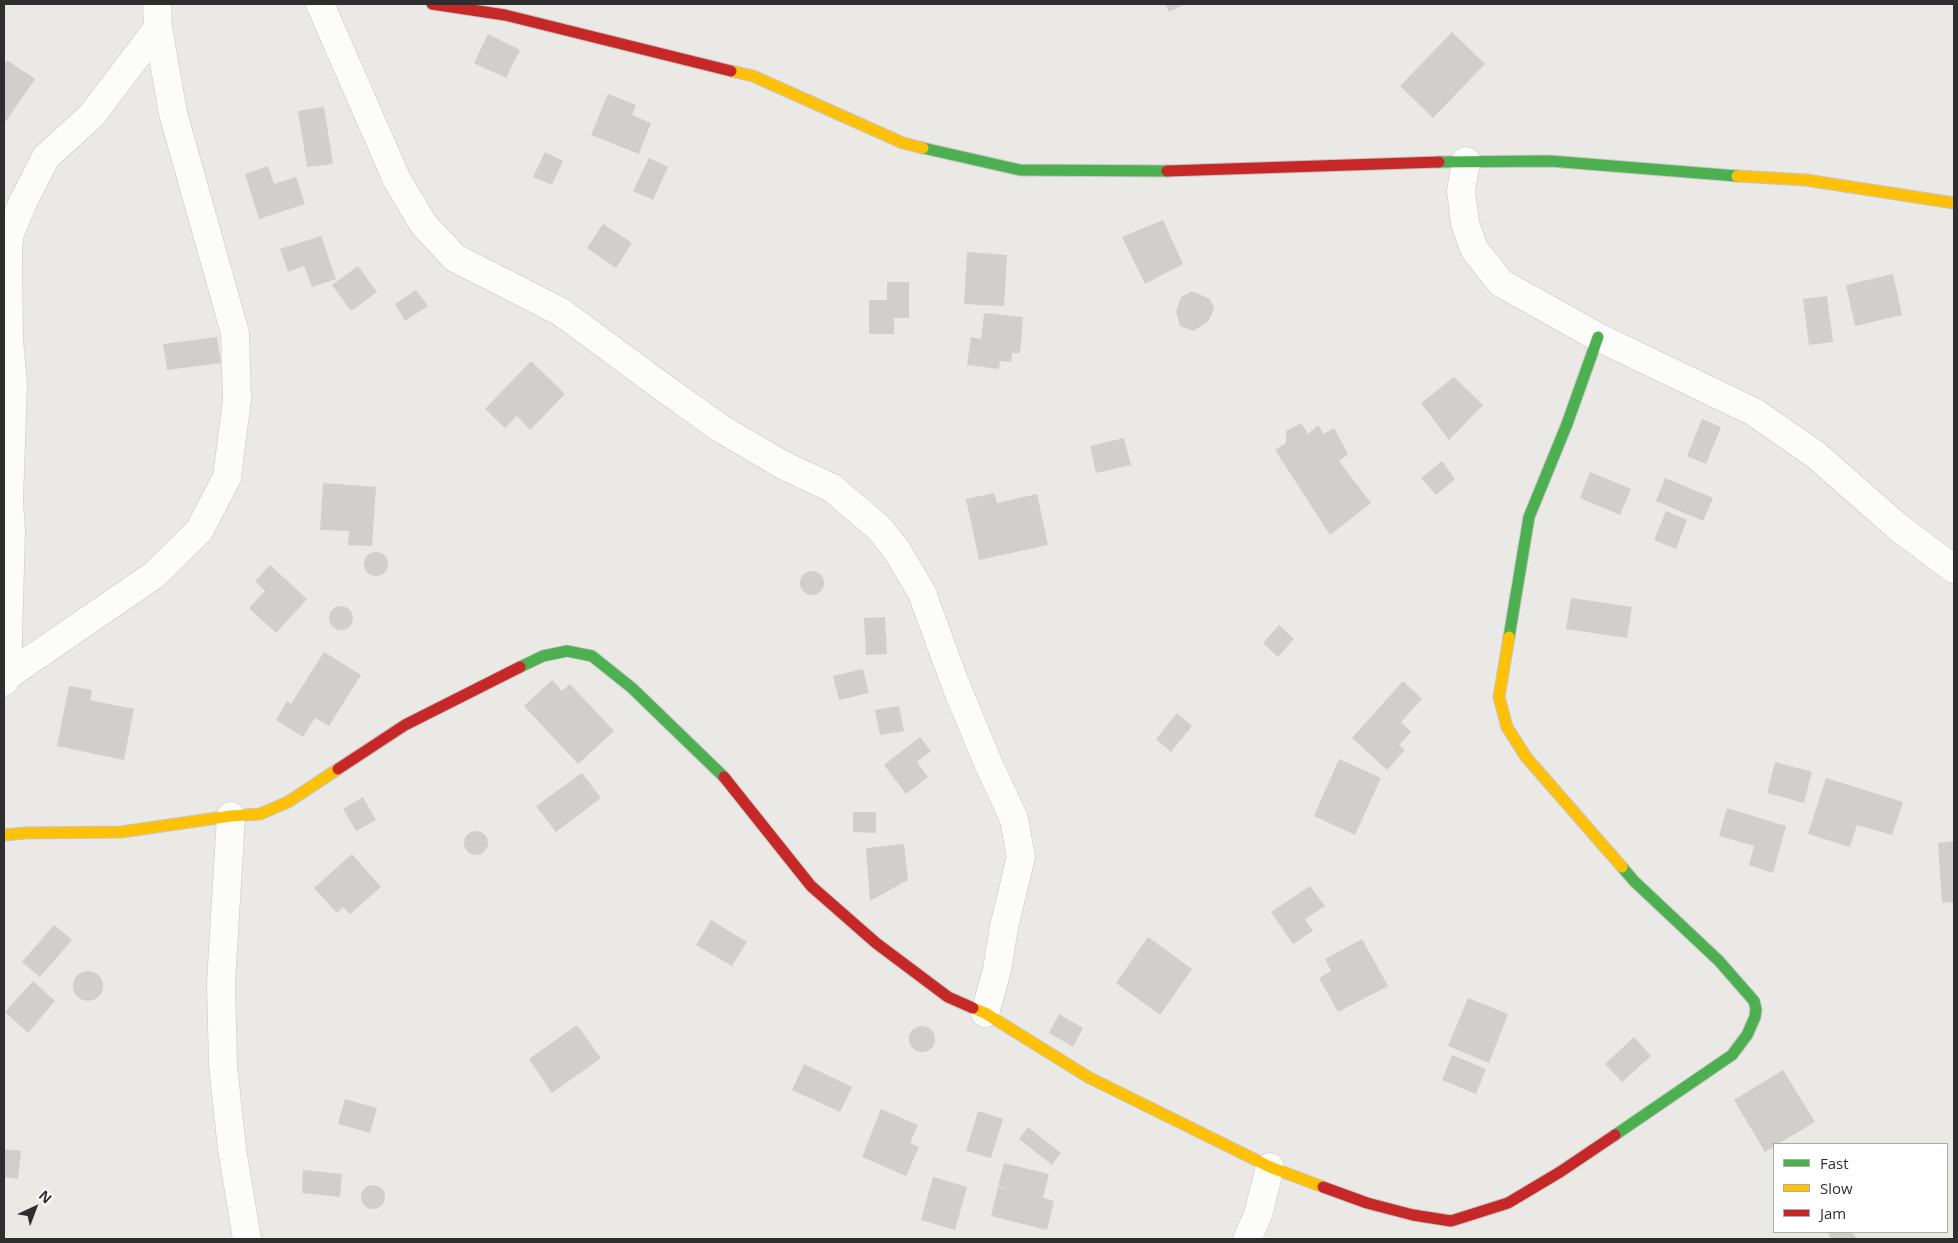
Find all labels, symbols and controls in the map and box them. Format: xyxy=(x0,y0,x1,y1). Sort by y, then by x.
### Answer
legend xyxy=(1773,1143,1948,1233)
text: Fast xyxy=(1820,1153,1849,1173)
text: Slow xyxy=(1820,1178,1853,1198)
north arrow xyxy=(10,1183,60,1233)
text: N xyxy=(35,1186,56,1207)
text: Jam xyxy=(1820,1203,1846,1223)

